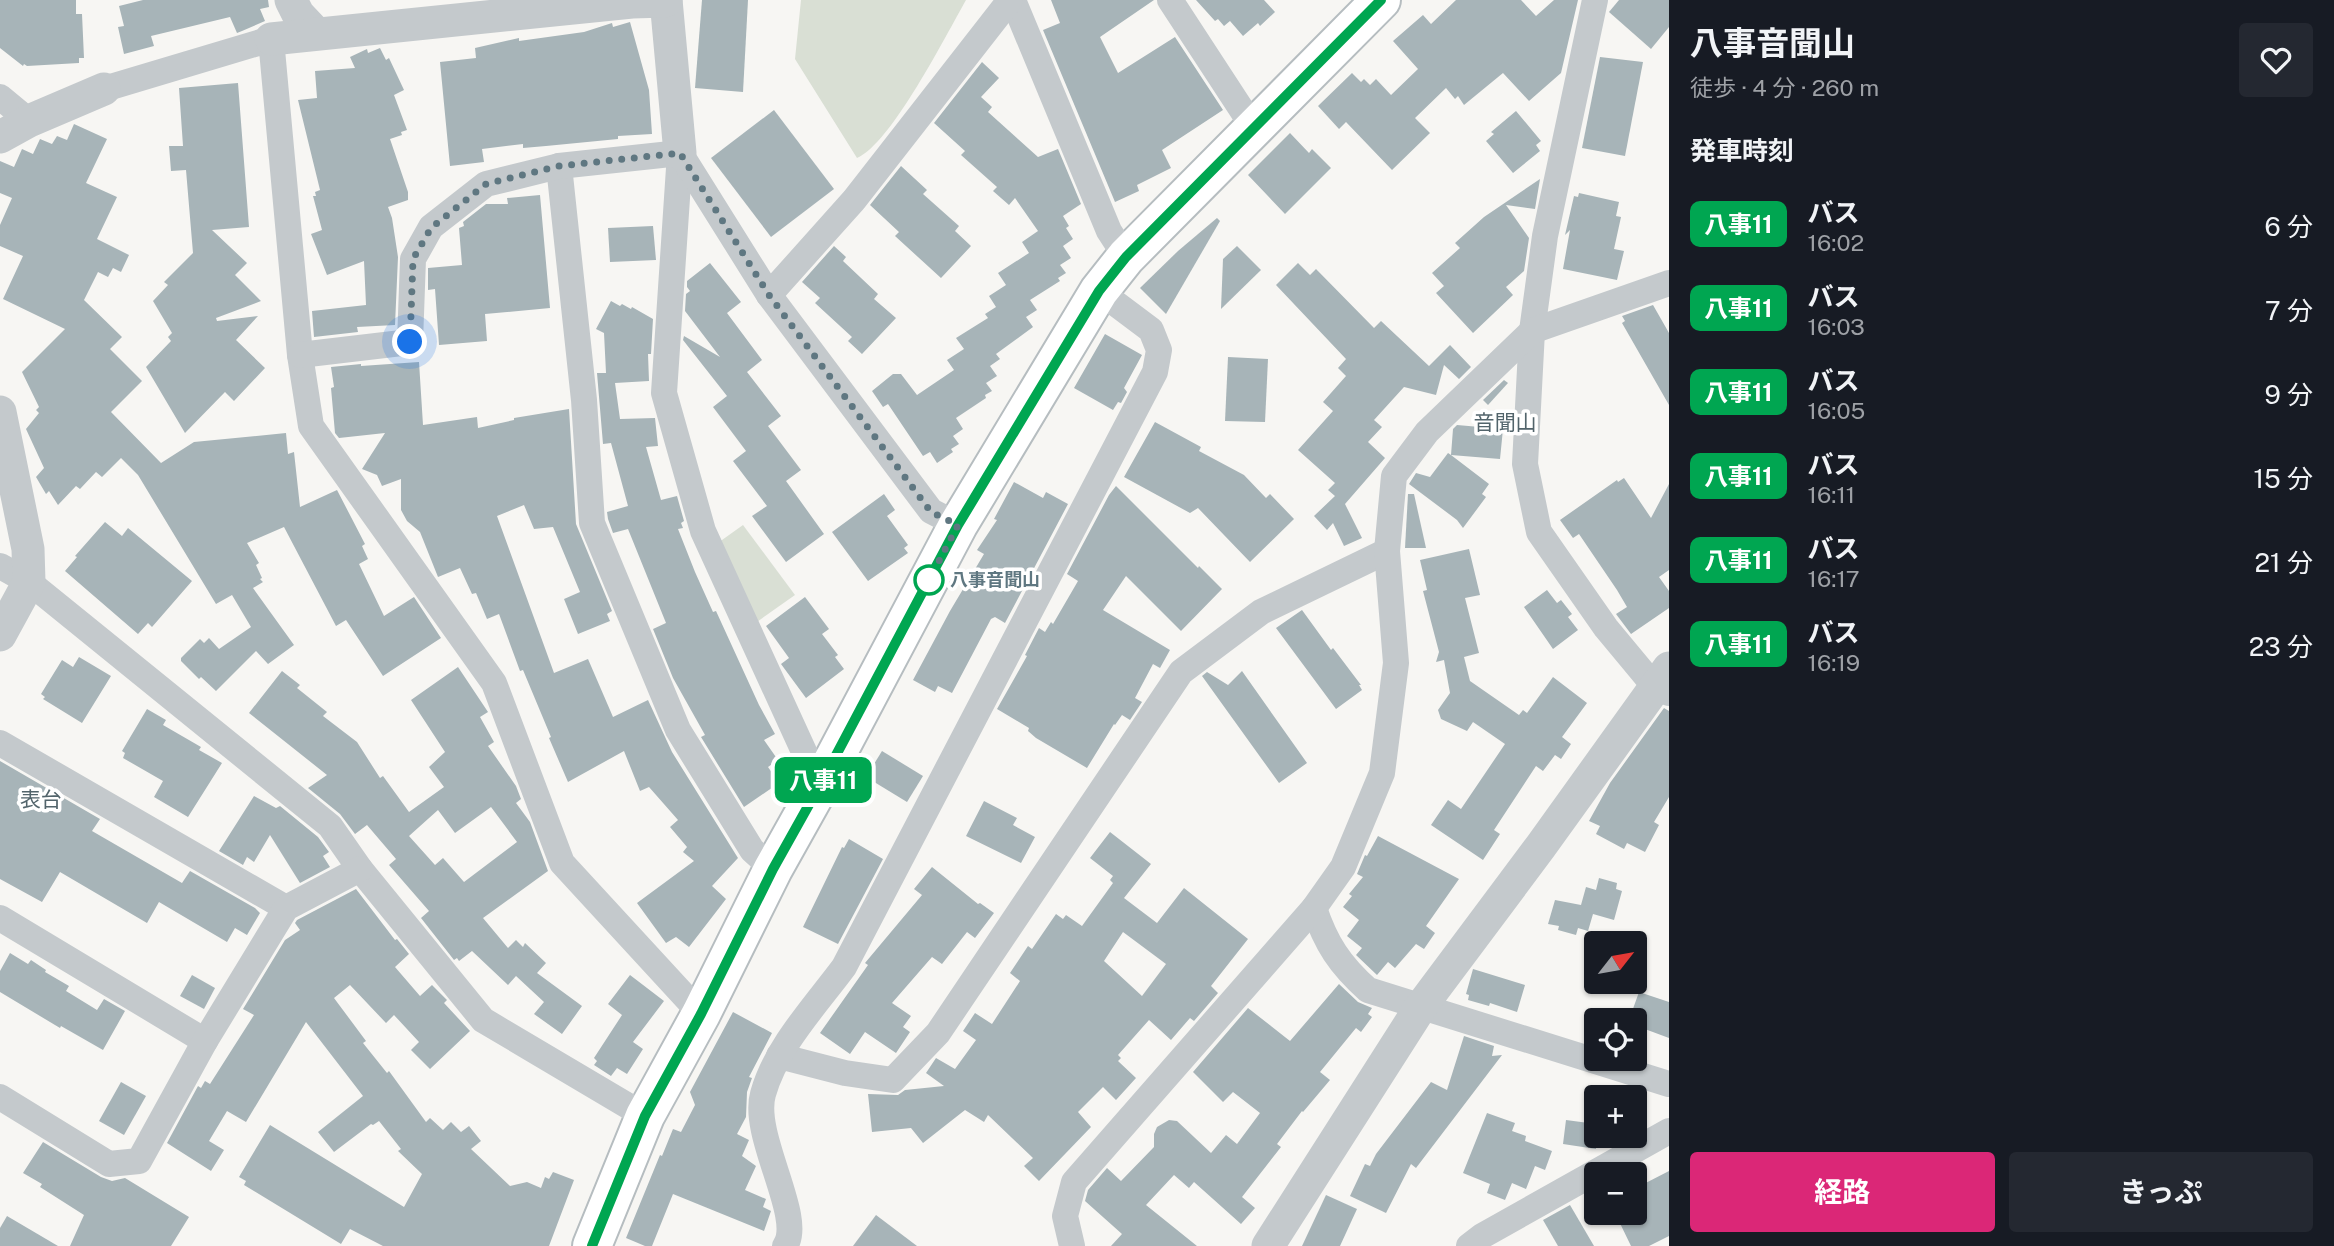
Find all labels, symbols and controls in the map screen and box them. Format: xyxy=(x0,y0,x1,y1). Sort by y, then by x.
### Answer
button: heart xyxy=(2239,23,2313,97)
text: 八事音聞山 xyxy=(1690,24,1855,62)
text: 徒歩 · 4 分 · 260 m xyxy=(1690,74,1879,101)
text: 発車時刻 xyxy=(1690,135,1794,166)
text: バス xyxy=(1808,197,1860,228)
text: 八事11 xyxy=(1704,210,1773,238)
text: 6 分 xyxy=(2264,211,2313,242)
text: 16:02 xyxy=(1808,229,1864,256)
text: バス xyxy=(1808,281,1860,312)
text: 八事11 xyxy=(1704,294,1773,322)
text: 7 分 xyxy=(2265,295,2313,326)
text: 16:03 xyxy=(1808,313,1865,340)
your location xyxy=(392,324,427,359)
text: バス xyxy=(1808,365,1860,396)
text: 八事11 xyxy=(1704,378,1773,406)
text: 9 分 xyxy=(2264,379,2313,410)
text: 16:05 xyxy=(1808,397,1865,424)
district label: 音聞山 xyxy=(1474,410,1537,435)
text: バス xyxy=(1808,449,1860,480)
text: 八事11 xyxy=(1704,462,1773,490)
text: 15 分 xyxy=(2253,463,2313,494)
text: 16:11 xyxy=(1808,481,1855,508)
text: バス xyxy=(1808,533,1860,564)
text: 八事11 xyxy=(1704,546,1773,574)
text: 21 分 xyxy=(2255,547,2313,578)
marker: 八事音聞山 xyxy=(914,565,944,595)
text: 16:17 xyxy=(1808,565,1860,592)
place label: 八事音聞山 xyxy=(950,569,1040,590)
text: バス xyxy=(1808,617,1860,648)
text: 八事11 xyxy=(1704,630,1773,658)
text: 23 分 xyxy=(2249,631,2313,662)
text: 16:19 xyxy=(1808,649,1860,676)
line badge: 八事11 xyxy=(774,757,872,803)
text: 八事11 xyxy=(789,766,857,794)
district label: 表台 xyxy=(20,787,62,812)
north arrow xyxy=(1584,931,1647,994)
map controls xyxy=(1584,931,1647,1225)
button: locate xyxy=(1584,1008,1647,1071)
button: + xyxy=(1584,1085,1647,1148)
button: 経路 xyxy=(1690,1152,1995,1232)
button: きっぷ xyxy=(2009,1152,2313,1232)
button: − xyxy=(1584,1162,1647,1225)

